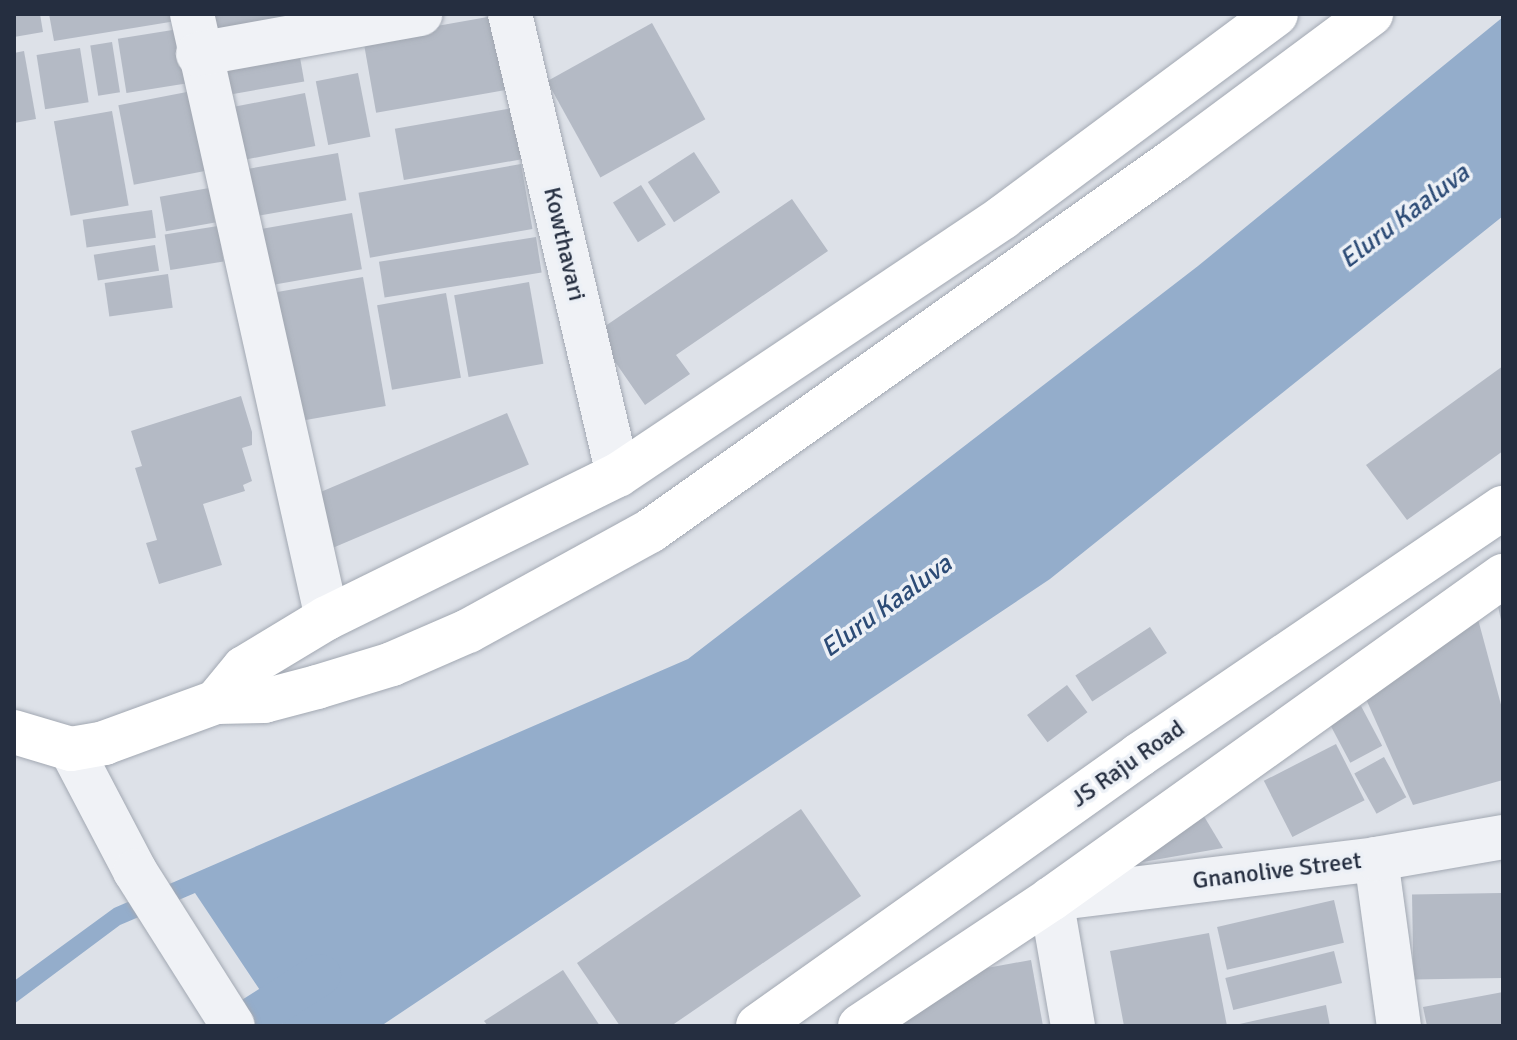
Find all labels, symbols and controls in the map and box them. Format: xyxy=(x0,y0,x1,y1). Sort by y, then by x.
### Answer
water label: Eluru Kaaluva xyxy=(1334,158,1476,276)
street label: Kowthavari xyxy=(537,184,591,304)
water label: Eluru Kaaluva xyxy=(815,549,959,665)
street label: JS Raju Road xyxy=(1066,714,1190,814)
street label: Gnanolive Street xyxy=(1191,846,1363,896)

